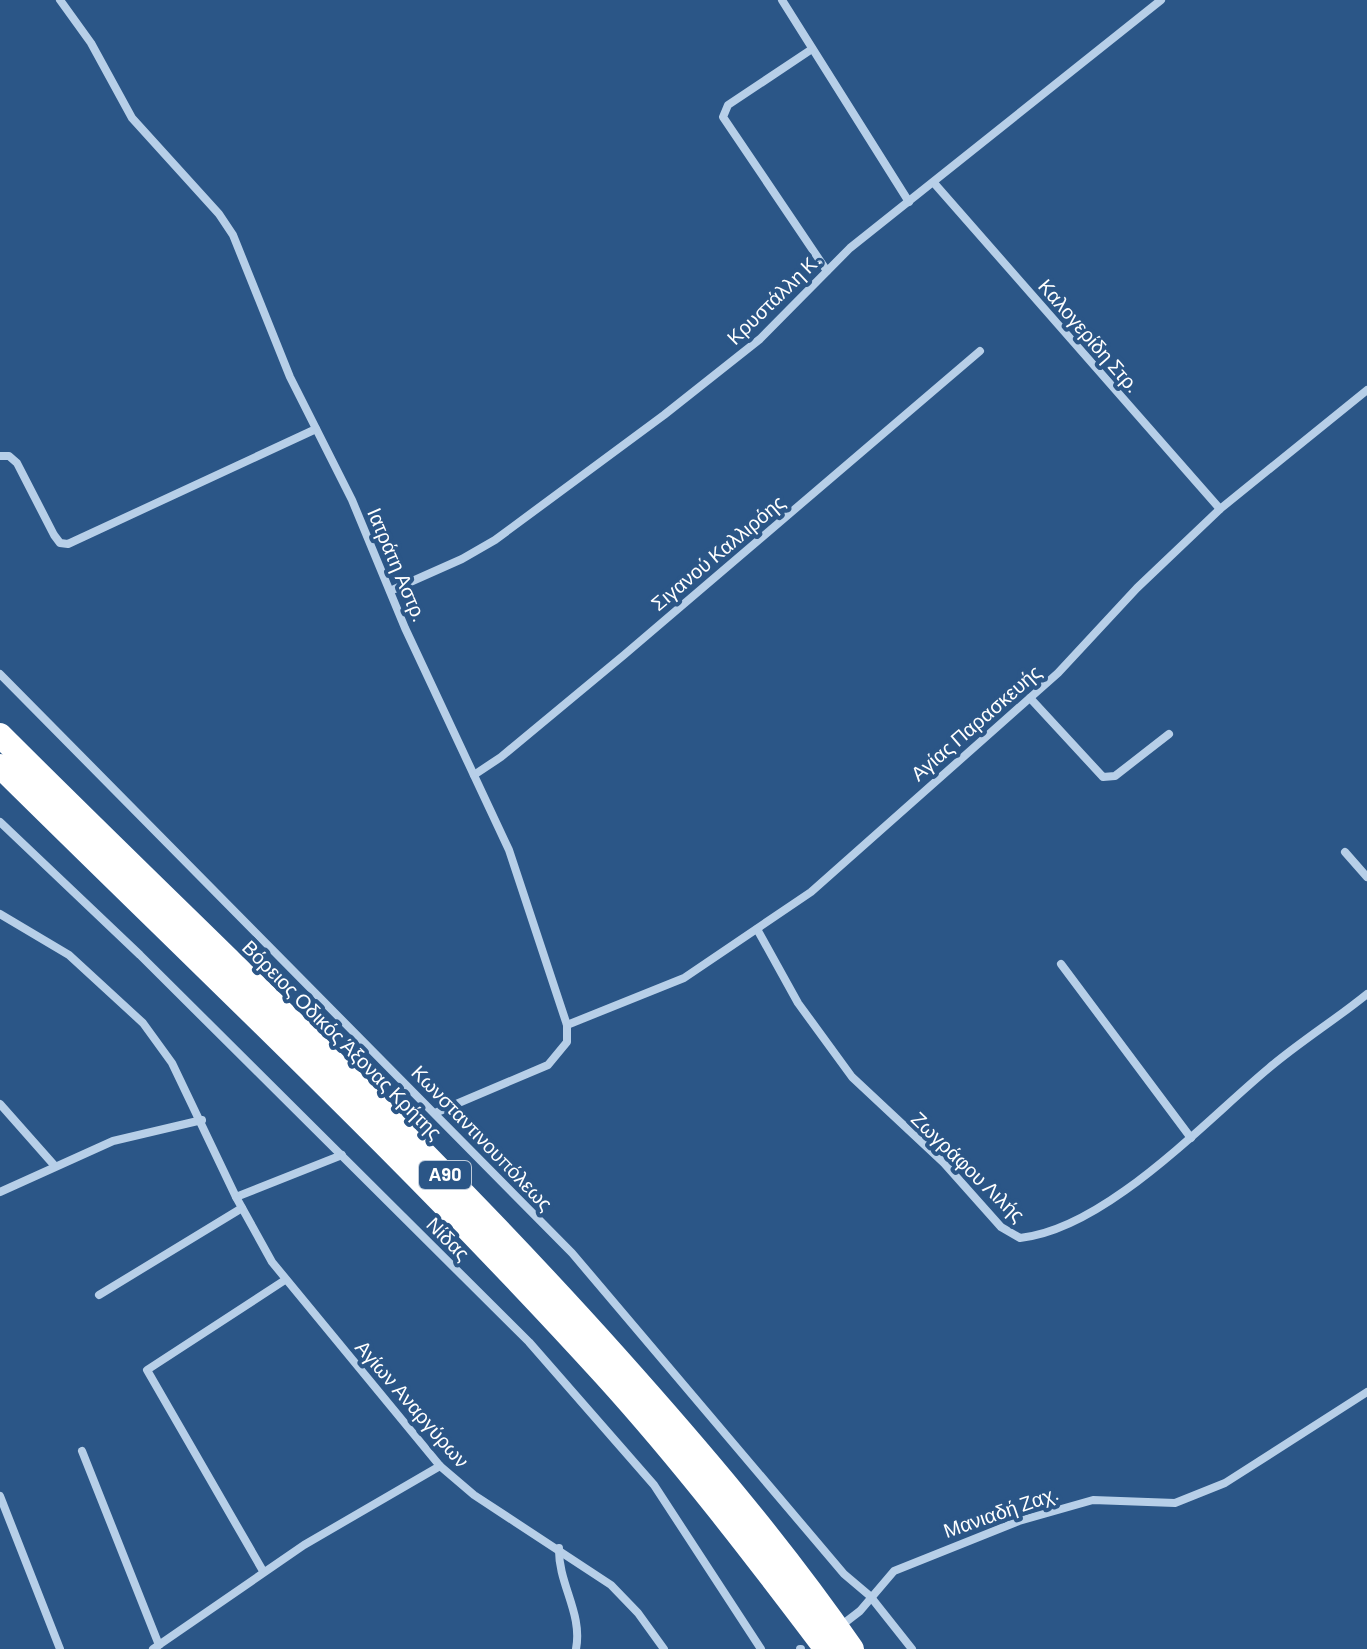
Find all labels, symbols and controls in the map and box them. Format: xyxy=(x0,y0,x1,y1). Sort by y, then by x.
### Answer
street label: Κρυστάλλη Κ. xyxy=(721,248,825,349)
street label: Καλογερίδη Στρ. xyxy=(1034,274,1146,397)
street label: Σιγανού Καλλιρόης xyxy=(646,489,789,615)
street label: Ιατράτη Αστρ. xyxy=(363,504,433,625)
street label: Αγίας Παρασκευής xyxy=(905,659,1046,785)
street label: Βόρειος Οδικός Άξονας Κρήτης xyxy=(238,935,448,1144)
street label: Κωνσταντινουπόλεως xyxy=(407,1060,558,1215)
street label: Ζωγράφου Λιλής xyxy=(907,1106,1031,1227)
road number: Α90 xyxy=(419,1161,471,1189)
street label: Νίδας xyxy=(422,1212,476,1265)
street label: Αγίων Αναργύρων xyxy=(351,1335,475,1472)
street label: Μανιαδή Ζαχ. xyxy=(940,1480,1061,1542)

